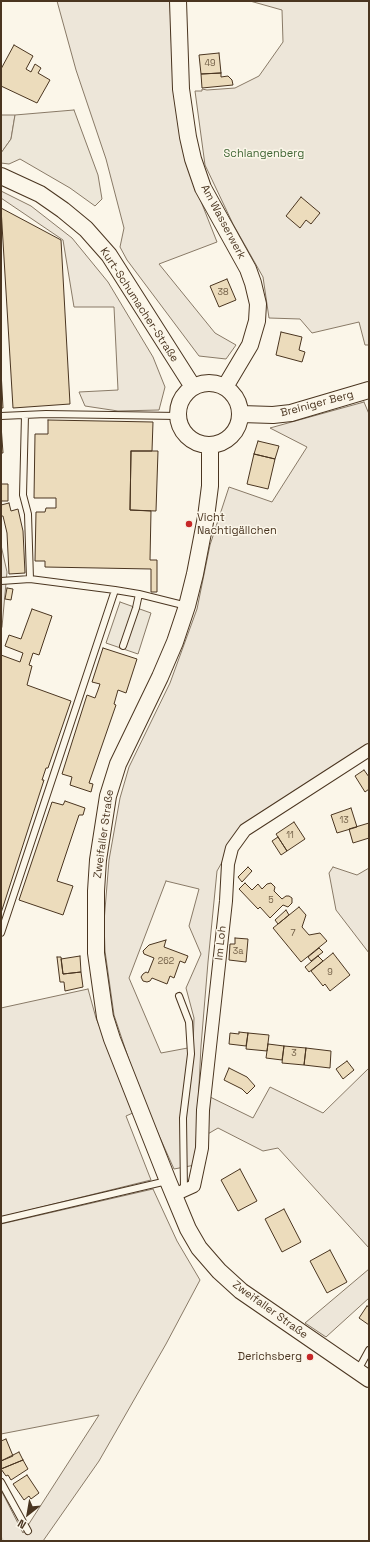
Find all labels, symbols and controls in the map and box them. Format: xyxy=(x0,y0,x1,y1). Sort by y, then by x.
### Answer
house number: 49 xyxy=(204,59,216,69)
park label: Schlangenberg xyxy=(224,147,304,161)
street label: Am Wasserwerk xyxy=(198,182,248,262)
street label: Kurt-Schumacher-Straße xyxy=(97,245,181,365)
house number: 38 xyxy=(217,288,229,298)
street label: Breiniger Berg xyxy=(279,388,355,420)
place label: Vicht Nachtigällchen xyxy=(197,511,277,537)
marker: Vicht Nachtigällchen xyxy=(184,519,194,529)
street label: Zweifaller Straße xyxy=(91,789,117,879)
house number: 13 xyxy=(339,816,349,826)
house number: 11 xyxy=(286,831,294,841)
house number: 5 xyxy=(268,896,274,906)
street label: Im Loh xyxy=(213,925,229,961)
house number: 7 xyxy=(290,929,296,939)
house number: 3a xyxy=(233,947,243,957)
house number: 262 xyxy=(158,957,174,967)
house number: 9 xyxy=(327,968,333,978)
house number: 3 xyxy=(291,1049,297,1059)
street label: Zweifaller Straße xyxy=(230,1278,310,1342)
place label: Derichsberg xyxy=(238,1350,302,1364)
marker: Derichsberg xyxy=(305,1352,315,1362)
north arrow xyxy=(8,1494,48,1534)
text: N xyxy=(15,1516,29,1532)

